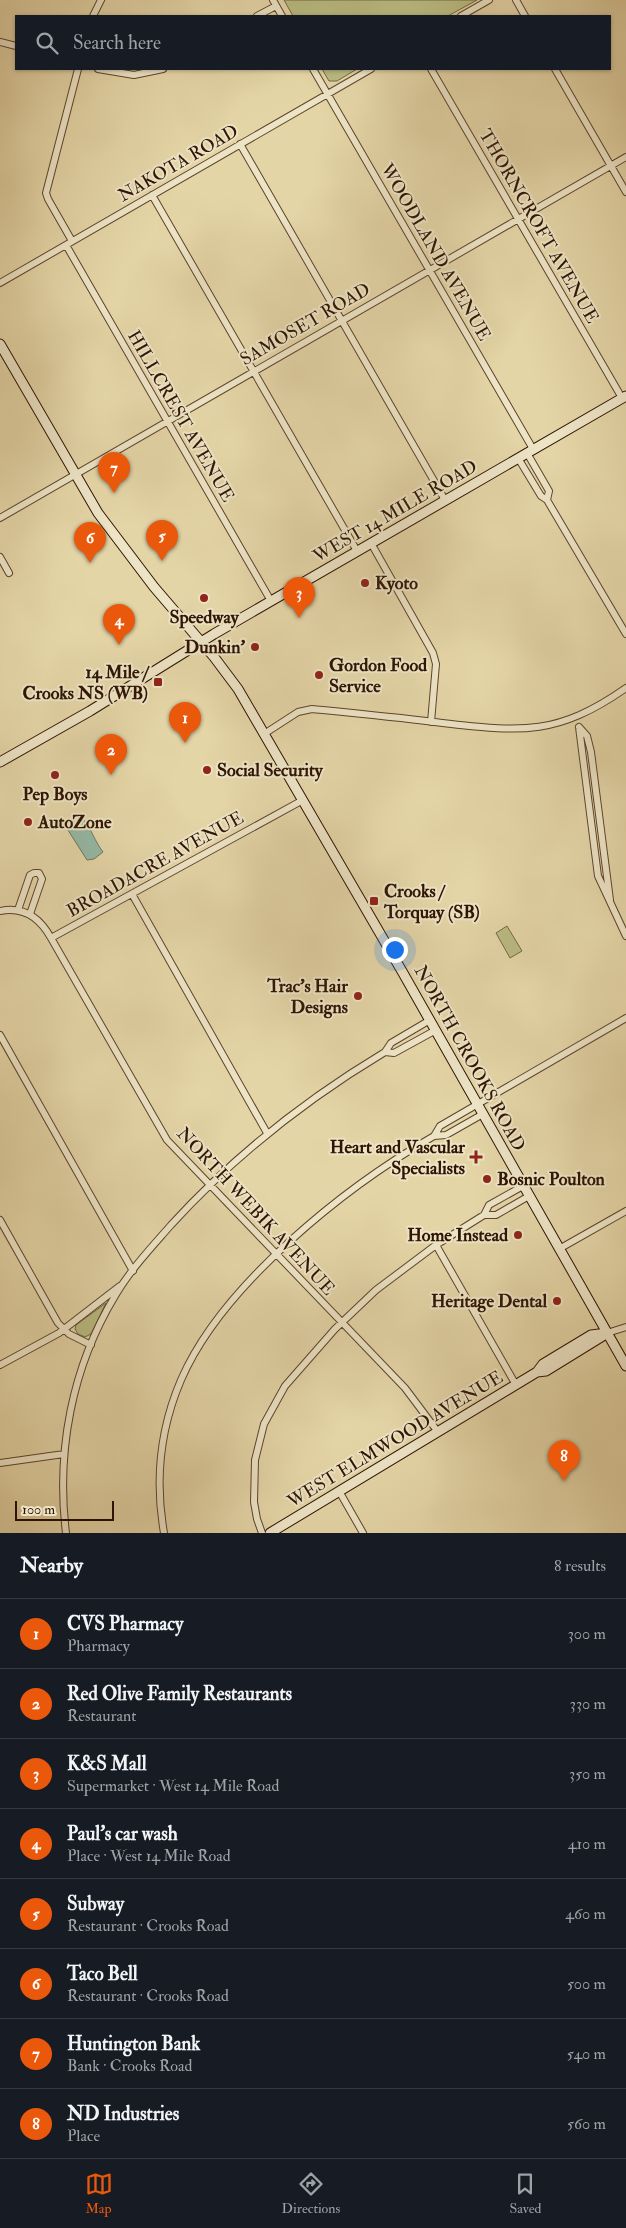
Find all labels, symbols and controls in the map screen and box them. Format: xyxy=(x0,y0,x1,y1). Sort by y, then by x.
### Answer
search box xyxy=(15,15,611,70)
icon: search xyxy=(33,29,61,57)
text: Search here xyxy=(73,31,161,55)
street label: NAKOTA ROAD xyxy=(114,120,242,207)
street label: THORNCROFT AVENUE xyxy=(474,125,604,327)
street label: WOODLAND AVENUE xyxy=(375,159,496,345)
street label: SAMOSET ROAD xyxy=(236,278,374,371)
street label: HILLCREST AVENUE xyxy=(122,326,239,506)
pin: 7 xyxy=(98,452,130,493)
street label: WEST 14 MILE ROAD xyxy=(308,455,481,568)
pin: 5 xyxy=(146,520,178,561)
pin: 6 xyxy=(74,522,106,563)
place label: Kyoto xyxy=(375,572,418,595)
pin: 3 xyxy=(283,577,315,618)
marker: Kyoto xyxy=(359,577,371,589)
marker: Speedway xyxy=(198,592,210,604)
pin: 4 xyxy=(103,604,135,645)
place label: Speedway xyxy=(169,606,240,629)
place label: Dunkin' xyxy=(184,636,245,659)
marker: Dunkin' xyxy=(249,641,261,653)
place label: Gordon Food Service xyxy=(329,654,427,698)
place label: 14 Mile / Crooks NS (WB) xyxy=(22,661,150,705)
marker: Gordon Food Service xyxy=(313,669,325,681)
marker: 14 Mile / Crooks NS (WB) xyxy=(152,676,164,688)
pin: 1 xyxy=(169,702,201,743)
pin: 2 xyxy=(95,734,127,775)
place label: Social Security xyxy=(217,759,324,782)
marker: Social Security xyxy=(201,764,213,776)
marker: Pep Boys xyxy=(49,769,61,781)
place label: Pep Boys xyxy=(23,783,87,806)
street label: BROADACRE AVENUE xyxy=(63,806,248,923)
place label: AutoZone xyxy=(37,811,112,834)
marker: AutoZone xyxy=(22,816,34,828)
place label: Crooks / Torquay (SB) xyxy=(383,880,480,924)
marker: Crooks / Torquay (SB) xyxy=(368,895,380,907)
your location xyxy=(382,937,408,963)
street label: NORTH CROOKS ROAD xyxy=(409,961,530,1155)
place label: Trac's Hair Designs xyxy=(266,975,348,1019)
marker: Trac's Hair Designs xyxy=(352,990,364,1002)
street label: NORTH WEBIK AVENUE xyxy=(172,1122,340,1300)
place label: Heart and Vascular Specialists xyxy=(330,1136,465,1180)
marker: Heart and Vascular Specialists xyxy=(469,1150,483,1164)
place label: Bosnic Poulton xyxy=(497,1168,606,1191)
marker: Bosnic Poulton xyxy=(481,1173,493,1185)
place label: Home Instead xyxy=(407,1224,508,1247)
marker: Home Instead xyxy=(512,1229,524,1241)
place label: Heritage Dental xyxy=(431,1290,547,1313)
marker: Heritage Dental xyxy=(551,1295,563,1307)
street label: WEST ELMWOOD AVENUE xyxy=(282,1366,507,1514)
pin: 8 xyxy=(548,1440,580,1481)
scale bar xyxy=(15,1498,114,1521)
text: 100 m xyxy=(22,1501,55,1518)
text: Nearby xyxy=(20,1552,83,1579)
text: 8 results xyxy=(554,1556,606,1576)
text: CVS Pharmacy xyxy=(67,1612,183,1636)
text: 1 xyxy=(33,1624,39,1644)
text: 300 m xyxy=(568,1624,606,1644)
text: Pharmacy xyxy=(67,1636,130,1656)
text: Red Olive Family Restaurants xyxy=(67,1682,292,1706)
text: 2 xyxy=(32,1694,40,1714)
text: 330 m xyxy=(570,1694,606,1714)
text: Restaurant xyxy=(67,1706,136,1726)
text: K&S Mall xyxy=(67,1752,147,1776)
text: 3 xyxy=(33,1764,39,1784)
text: 350 m xyxy=(569,1764,606,1784)
text: Supermarket · West 14 Mile Road xyxy=(67,1776,279,1796)
text: Paul's car wash xyxy=(67,1822,178,1846)
text: 4 xyxy=(32,1834,40,1854)
text: 410 m xyxy=(568,1834,606,1854)
text: Place · West 14 Mile Road xyxy=(67,1846,231,1866)
text: Subway xyxy=(67,1892,124,1916)
text: 5 xyxy=(32,1904,40,1924)
text: 460 m xyxy=(565,1904,606,1924)
text: Restaurant · Crooks Road xyxy=(67,1916,229,1936)
text: Taco Bell xyxy=(67,1962,138,1986)
text: 6 xyxy=(32,1974,40,1994)
text: 500 m xyxy=(567,1974,606,1994)
text: Restaurant · Crooks Road xyxy=(67,1986,229,2006)
text: Huntington Bank xyxy=(67,2032,200,2056)
text: 7 xyxy=(32,2044,40,2064)
text: 540 m xyxy=(567,2044,606,2064)
text: Bank · Crooks Road xyxy=(67,2056,192,2076)
text: ND Industries xyxy=(67,2102,179,2126)
text: 8 xyxy=(32,2114,40,2134)
text: 560 m xyxy=(567,2114,606,2134)
text: Place xyxy=(67,2126,100,2146)
tab: Map xyxy=(85,2170,113,2217)
tab: Directions xyxy=(282,2170,340,2217)
tab: Saved xyxy=(509,2170,541,2217)

